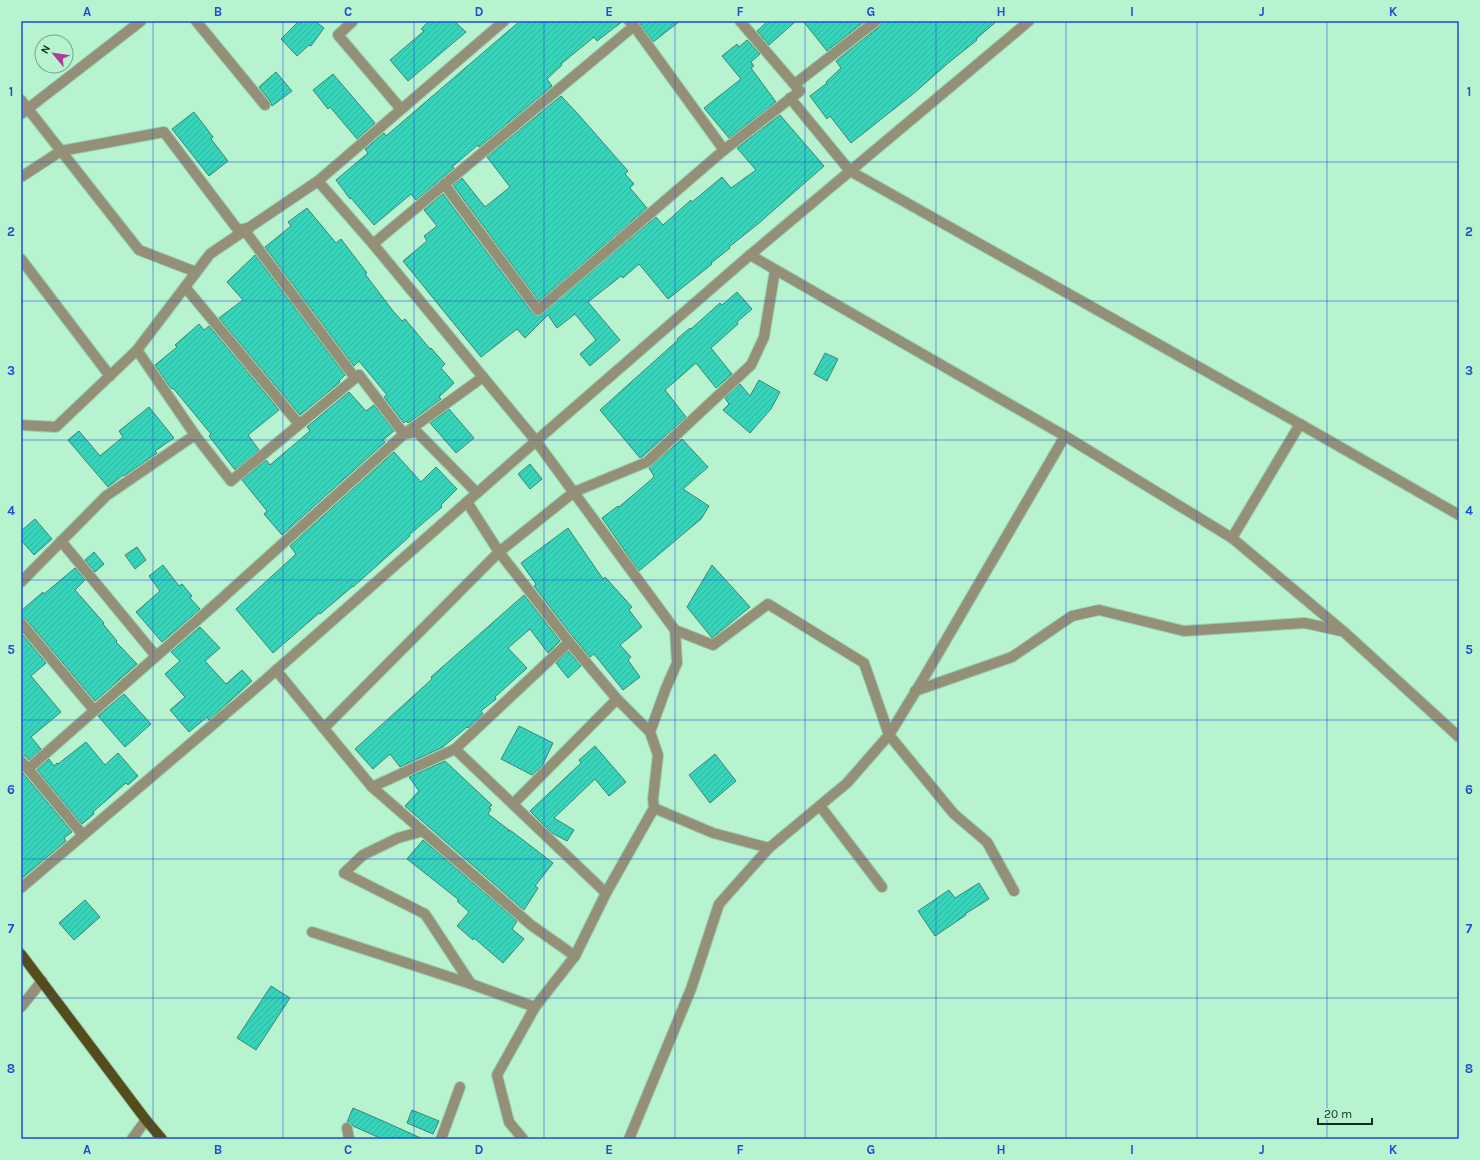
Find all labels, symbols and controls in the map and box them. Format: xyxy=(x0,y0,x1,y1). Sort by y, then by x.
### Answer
text: A xyxy=(83,4,91,19)
text: B xyxy=(214,4,222,19)
text: C xyxy=(344,4,352,19)
text: D xyxy=(475,4,484,19)
text: E xyxy=(605,4,613,19)
text: F xyxy=(736,4,744,19)
text: G xyxy=(867,4,875,19)
text: H xyxy=(996,4,1006,19)
text: I xyxy=(1130,4,1134,19)
text: J xyxy=(1259,4,1265,19)
text: K xyxy=(1389,4,1398,19)
north arrow xyxy=(34,34,74,74)
text: N xyxy=(38,43,53,56)
text: 1 xyxy=(9,84,13,99)
text: 1 xyxy=(1467,84,1471,99)
text: 2 xyxy=(7,224,15,239)
text: 2 xyxy=(1465,224,1473,239)
text: 3 xyxy=(7,363,15,378)
text: 3 xyxy=(1465,363,1473,378)
text: 4 xyxy=(7,503,15,518)
text: 4 xyxy=(1465,503,1473,518)
text: 5 xyxy=(7,642,15,657)
text: 5 xyxy=(1465,642,1473,657)
text: 6 xyxy=(7,782,15,797)
text: 6 xyxy=(1465,782,1473,797)
text: 7 xyxy=(8,921,15,936)
text: 7 xyxy=(1466,921,1473,936)
text: 8 xyxy=(7,1061,15,1076)
text: 8 xyxy=(1465,1061,1473,1076)
scale bar xyxy=(1318,1100,1372,1126)
text: 20 m xyxy=(1324,1107,1352,1121)
text: A xyxy=(83,1142,91,1157)
text: B xyxy=(214,1142,222,1157)
text: C xyxy=(344,1142,352,1157)
text: D xyxy=(475,1142,484,1157)
text: E xyxy=(605,1142,613,1157)
text: F xyxy=(736,1142,744,1157)
text: G xyxy=(867,1142,875,1157)
text: H xyxy=(996,1142,1006,1157)
text: I xyxy=(1130,1142,1134,1157)
text: J xyxy=(1259,1142,1265,1157)
text: K xyxy=(1389,1142,1398,1157)

